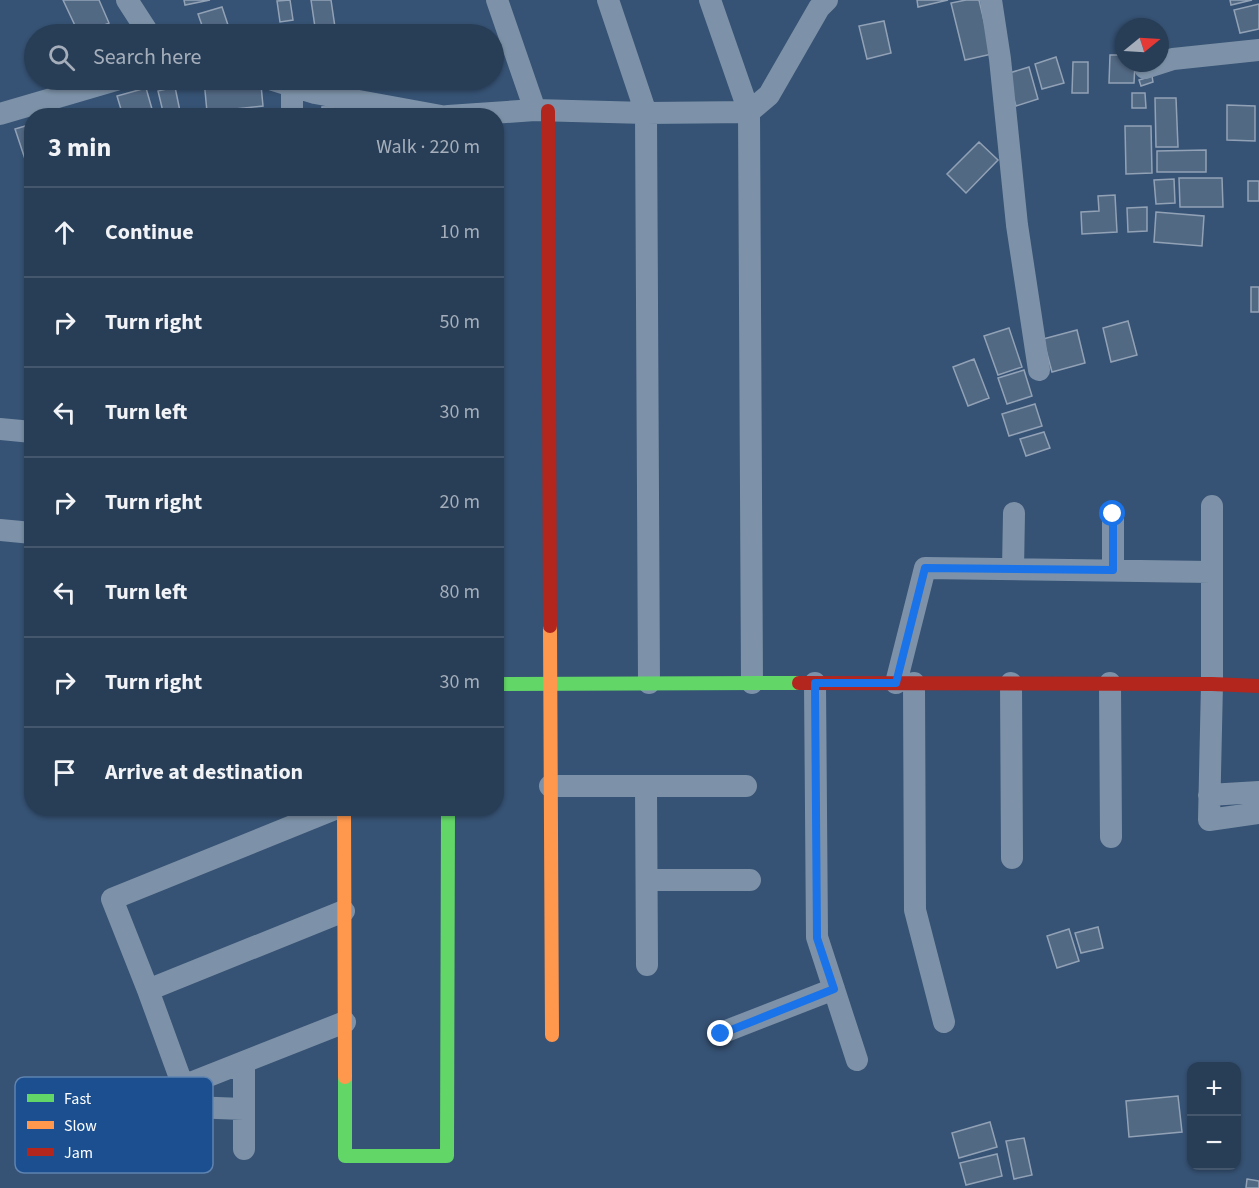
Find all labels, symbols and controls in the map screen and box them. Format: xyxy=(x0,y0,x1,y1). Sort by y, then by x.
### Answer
north arrow xyxy=(1115,18,1169,72)
search box xyxy=(24,24,504,90)
icon: search xyxy=(45,41,78,74)
text: Search here xyxy=(93,41,201,73)
text: 3 min xyxy=(48,129,111,166)
text: Walk · 220 m xyxy=(376,133,480,161)
icon: ahead xyxy=(48,216,81,249)
text: Continue xyxy=(105,216,194,248)
text: 10 m xyxy=(440,218,480,246)
icon: right xyxy=(48,306,81,339)
text: Turn right xyxy=(105,306,202,338)
text: 50 m xyxy=(440,308,480,336)
icon: left xyxy=(48,396,81,429)
text: Turn left xyxy=(105,396,187,428)
text: 30 m xyxy=(440,398,480,426)
icon: right xyxy=(48,486,81,519)
text: Turn right xyxy=(105,486,202,518)
text: 20 m xyxy=(440,488,480,516)
route start xyxy=(1099,500,1125,526)
icon: left xyxy=(48,576,81,609)
text: Turn left xyxy=(105,576,187,608)
text: 80 m xyxy=(440,578,480,606)
icon: right xyxy=(48,666,81,699)
text: Turn right xyxy=(105,666,202,698)
text: 30 m xyxy=(440,668,480,696)
icon: arrive xyxy=(48,756,81,789)
text: Arrive at destination xyxy=(105,756,303,788)
route end xyxy=(707,1020,733,1046)
map controls xyxy=(1187,1062,1241,1170)
button: + xyxy=(1187,1062,1241,1116)
legend xyxy=(15,1077,213,1173)
text: Fast xyxy=(64,1088,92,1110)
text: Slow xyxy=(64,1115,97,1137)
button: − xyxy=(1187,1116,1241,1170)
text: Jam xyxy=(64,1142,93,1164)

